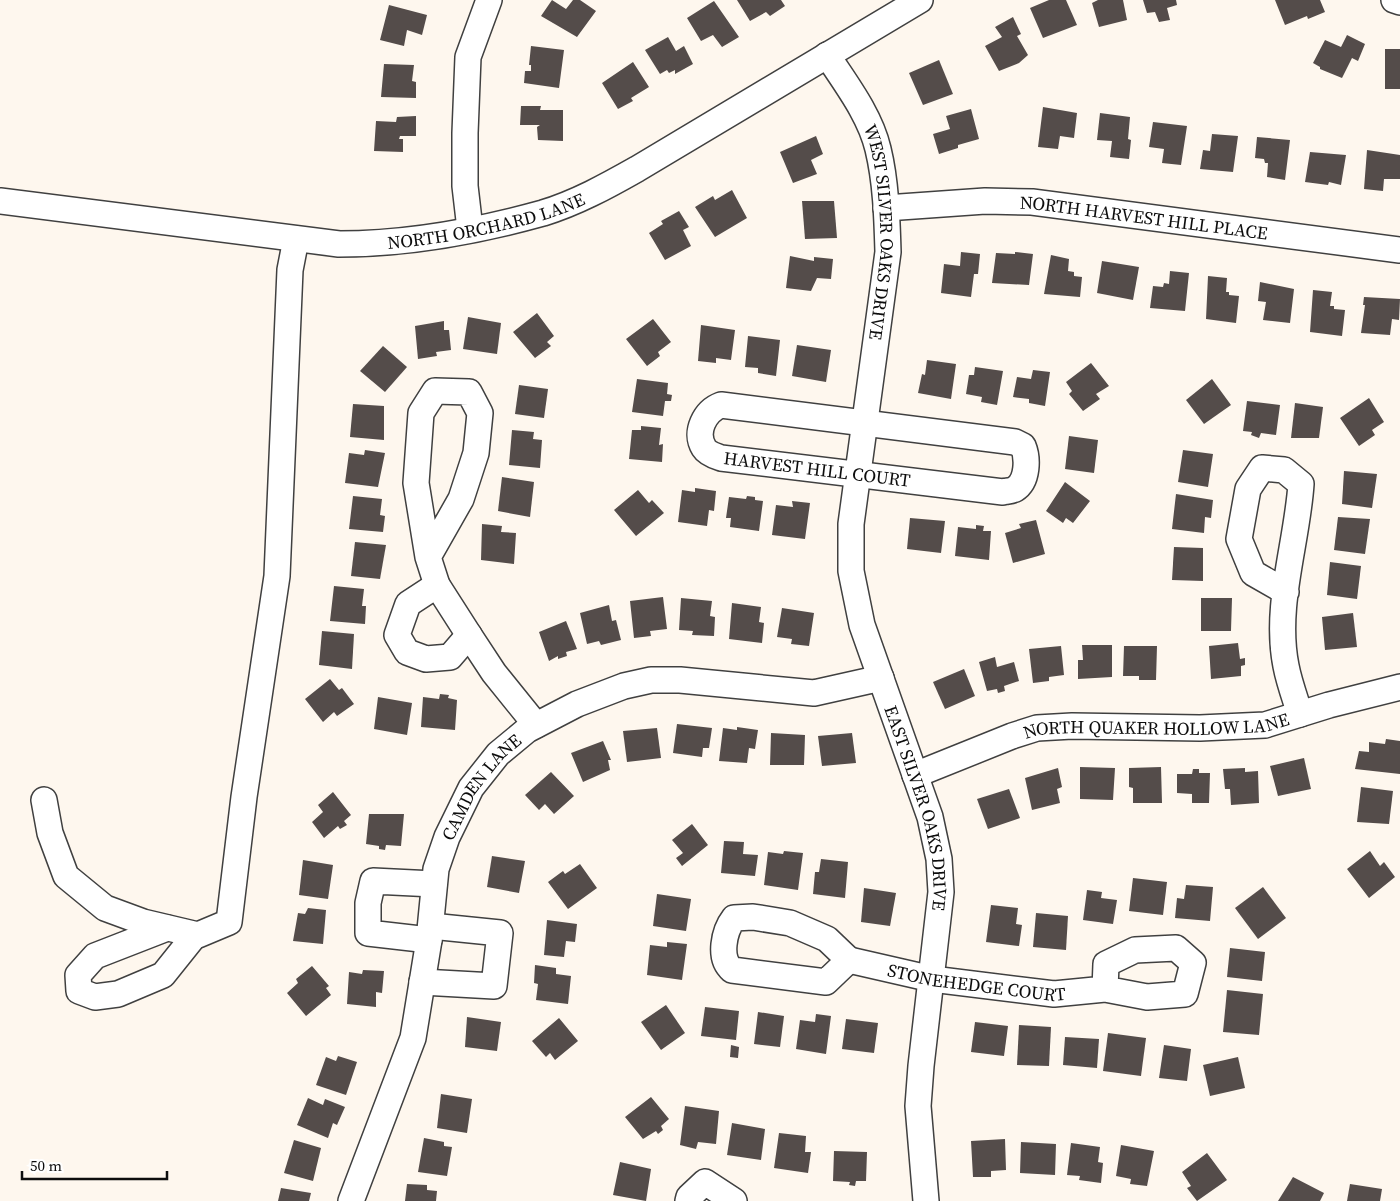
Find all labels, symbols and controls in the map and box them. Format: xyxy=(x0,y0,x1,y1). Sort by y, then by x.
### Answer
street label: WEST SILVER OAKS DRIVE xyxy=(858,120,901,342)
street label: NORTH ORCHARD LANE xyxy=(386,186,588,254)
street label: NORTH HARVEST HILL PLACE xyxy=(1020,189,1269,245)
street label: HARVEST HILL COURT xyxy=(722,445,912,493)
street label: EAST SILVER OAKS DRIVE xyxy=(879,702,954,912)
street label: NORTH QUAKER HOLLOW LANE xyxy=(1020,706,1292,744)
street label: CAMDEN LANE xyxy=(435,727,526,844)
street label: STONEHEDGE COURT xyxy=(885,957,1067,1007)
scale bar xyxy=(22,1148,168,1180)
text: 50 m xyxy=(30,1155,62,1176)

